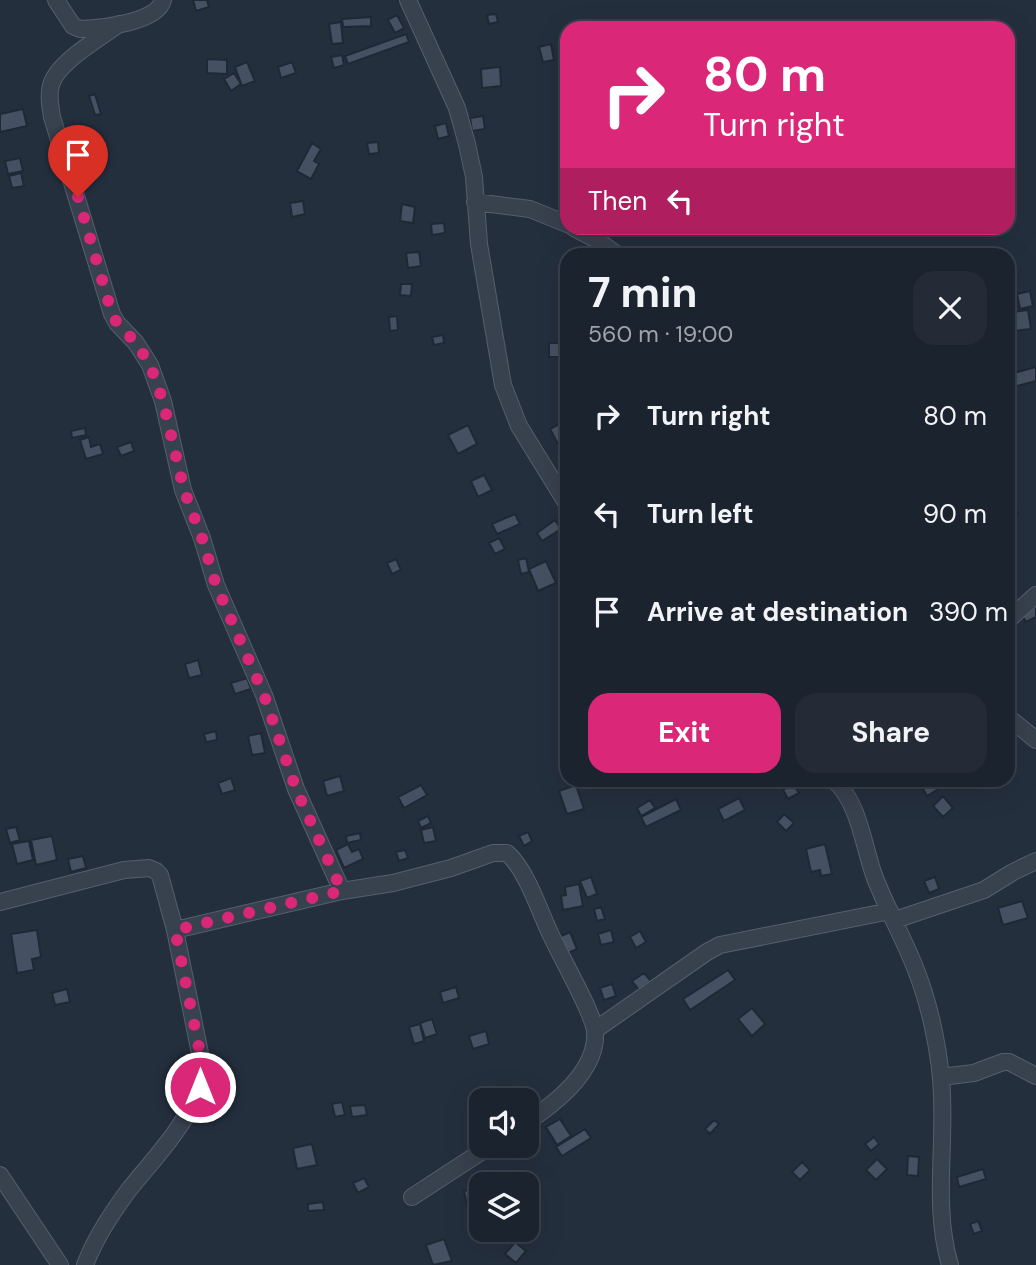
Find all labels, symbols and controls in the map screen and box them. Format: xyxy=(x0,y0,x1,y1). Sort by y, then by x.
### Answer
text: 80 m xyxy=(703,42,826,106)
icon: right xyxy=(588,49,679,140)
text: Turn right xyxy=(703,104,845,146)
pin xyxy=(48,125,108,197)
icon: arrive xyxy=(59,136,97,174)
icon: left xyxy=(661,182,699,220)
text: Then xyxy=(588,184,647,218)
text: 7 min xyxy=(588,265,697,320)
button: close xyxy=(913,271,987,345)
text: 560 m · 19:00 xyxy=(588,319,733,349)
icon: right xyxy=(588,397,626,435)
text: Turn right xyxy=(647,399,771,433)
text: 80 m xyxy=(923,399,987,433)
icon: left xyxy=(588,495,626,533)
text: Turn left xyxy=(647,497,754,531)
text: 90 m xyxy=(923,497,987,531)
icon: arrive xyxy=(588,593,626,631)
text: Arrive at destination xyxy=(647,595,908,629)
text: 390 m xyxy=(929,595,1008,629)
button: Exit xyxy=(588,693,781,773)
button: Share xyxy=(795,693,987,773)
position arrow xyxy=(163,1050,237,1124)
map controls xyxy=(469,1088,539,1242)
button: sound xyxy=(469,1088,539,1158)
button: layers xyxy=(469,1172,539,1242)

